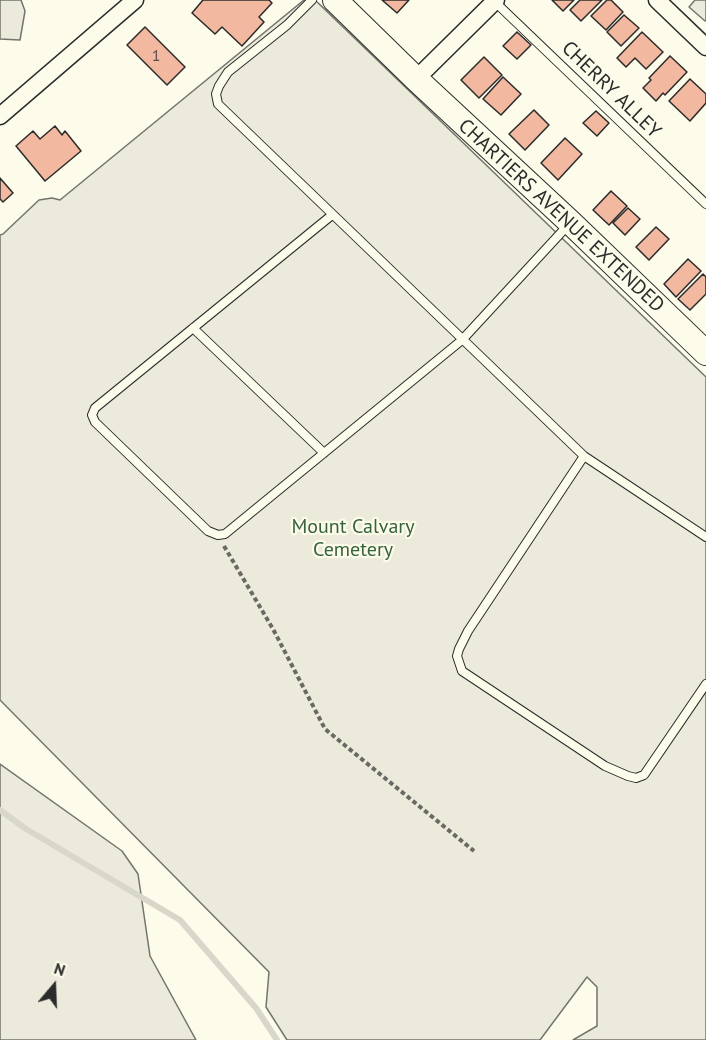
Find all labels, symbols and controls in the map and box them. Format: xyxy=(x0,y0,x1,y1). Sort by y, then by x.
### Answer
street label: CHERRY ALLEY xyxy=(556,37,666,143)
house number: 1 xyxy=(152,46,160,66)
street label: CHARTIERS AVENUE EXTENDED xyxy=(453,114,669,318)
park label: Mount Calvary Cemetery xyxy=(292,515,414,562)
north arrow xyxy=(24,956,84,1016)
text: N xyxy=(52,958,68,980)

